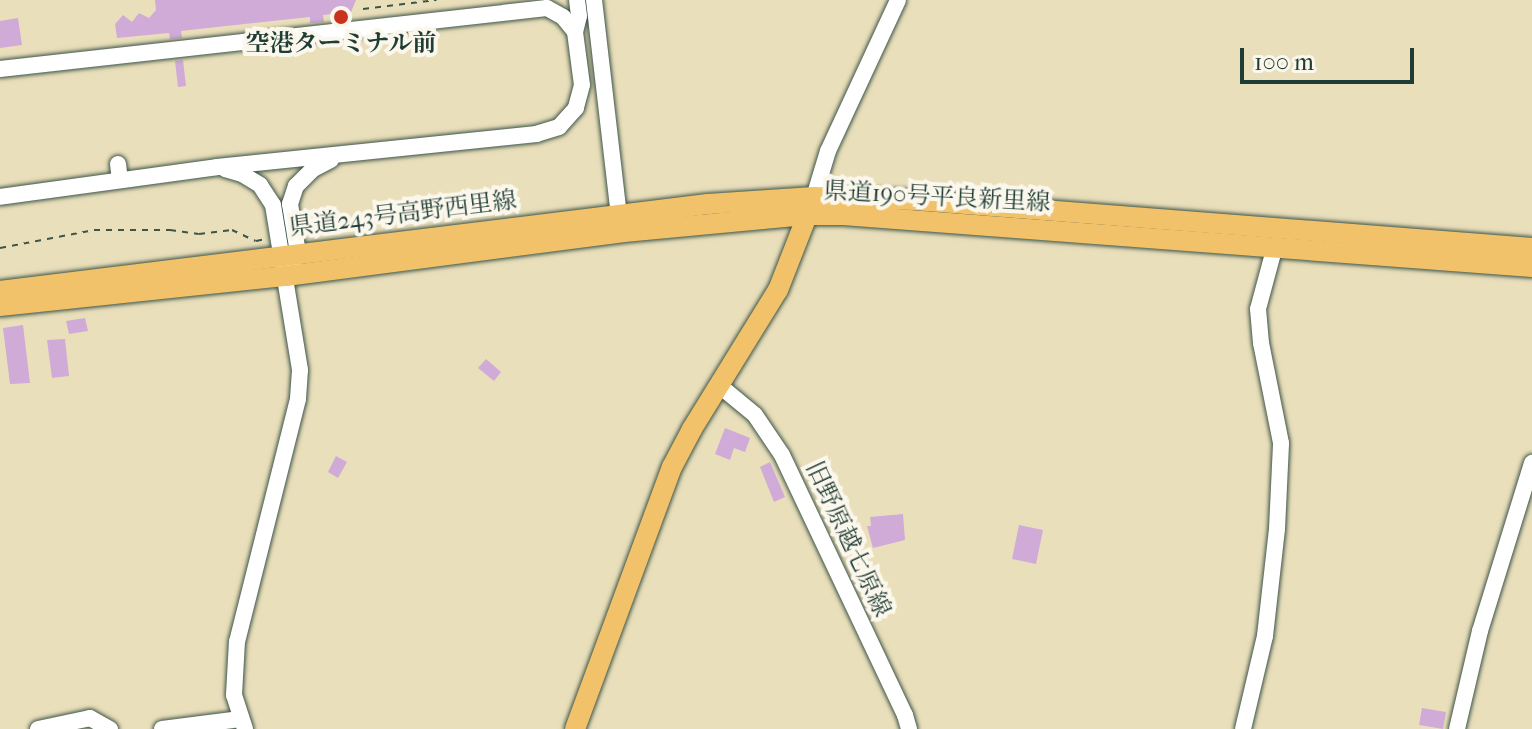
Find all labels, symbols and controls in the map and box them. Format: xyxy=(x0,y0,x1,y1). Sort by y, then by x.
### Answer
marker: 空港ターミナル前 xyxy=(332,8,350,26)
place label: 空港ターミナル前 xyxy=(245,30,437,58)
scale bar xyxy=(1244,32,1418,82)
text: 100 m xyxy=(1254,48,1314,76)
street label: 県道190号平良新里線 xyxy=(823,177,1051,217)
street label: 県道243号高野西里線 xyxy=(288,186,518,242)
street label: 旧野原越七原線 xyxy=(799,457,897,621)

